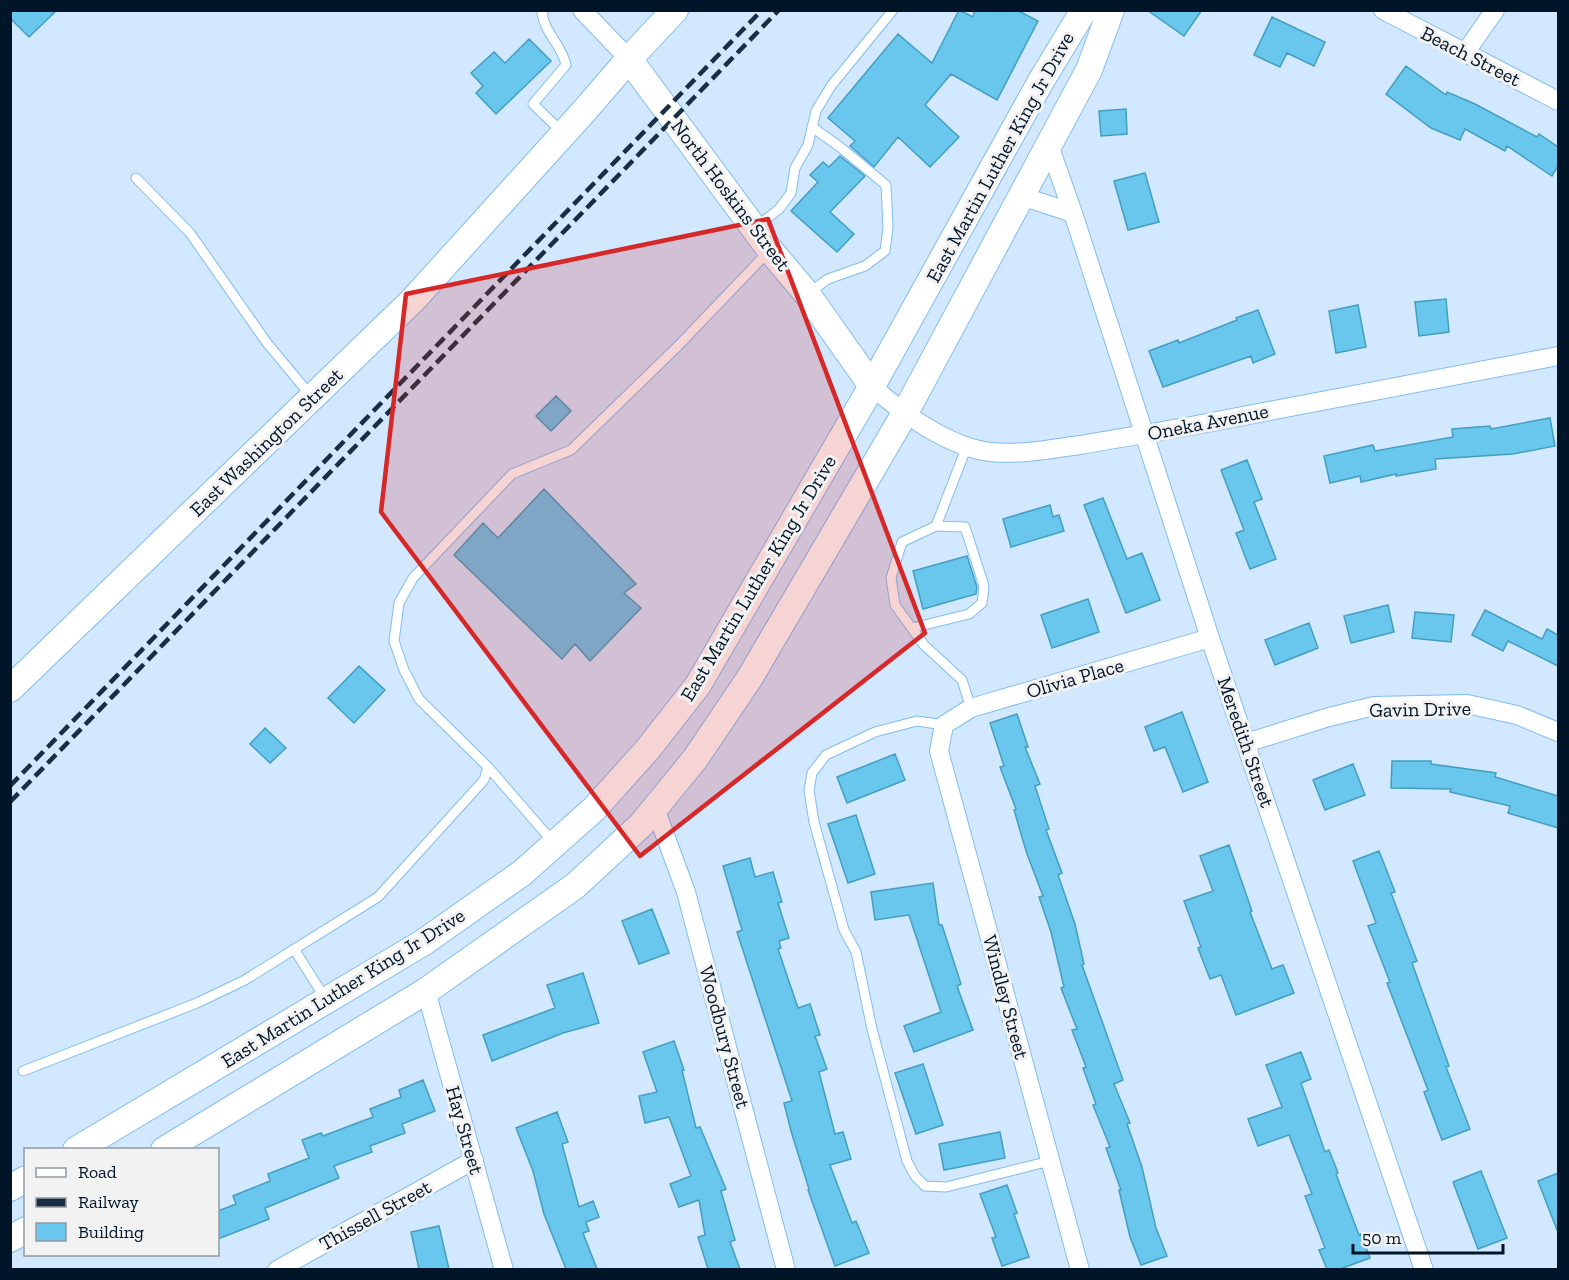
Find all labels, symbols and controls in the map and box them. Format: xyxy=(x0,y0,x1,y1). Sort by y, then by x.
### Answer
street label: Beach Street xyxy=(1417,21,1525,92)
street label: East Martin Luther King Jr Drive xyxy=(921,28,1079,286)
street label: North Hoskins Street xyxy=(666,115,796,276)
street label: East Washington Street xyxy=(185,362,348,521)
street label: Oneka Avenue xyxy=(1145,399,1271,445)
street label: East Martin Luther King Jr Drive xyxy=(675,451,841,705)
street label: Olivia Place xyxy=(1024,653,1126,703)
street label: Meredith Street xyxy=(1212,674,1280,811)
street label: Gavin Drive xyxy=(1369,696,1471,722)
street label: East Martin Luther King Jr Drive xyxy=(217,903,469,1073)
street label: Windley Street xyxy=(978,932,1034,1062)
street label: Woodbury Street xyxy=(694,963,756,1111)
street label: Hay Street xyxy=(441,1083,489,1178)
legend xyxy=(24,1148,219,1256)
text: Road xyxy=(78,1161,117,1183)
street label: Thissell Street xyxy=(315,1174,436,1256)
text: Railway xyxy=(78,1191,140,1213)
scale bar xyxy=(1353,1217,1503,1255)
text: Building xyxy=(78,1221,144,1243)
text: 50 m xyxy=(1362,1227,1402,1249)

